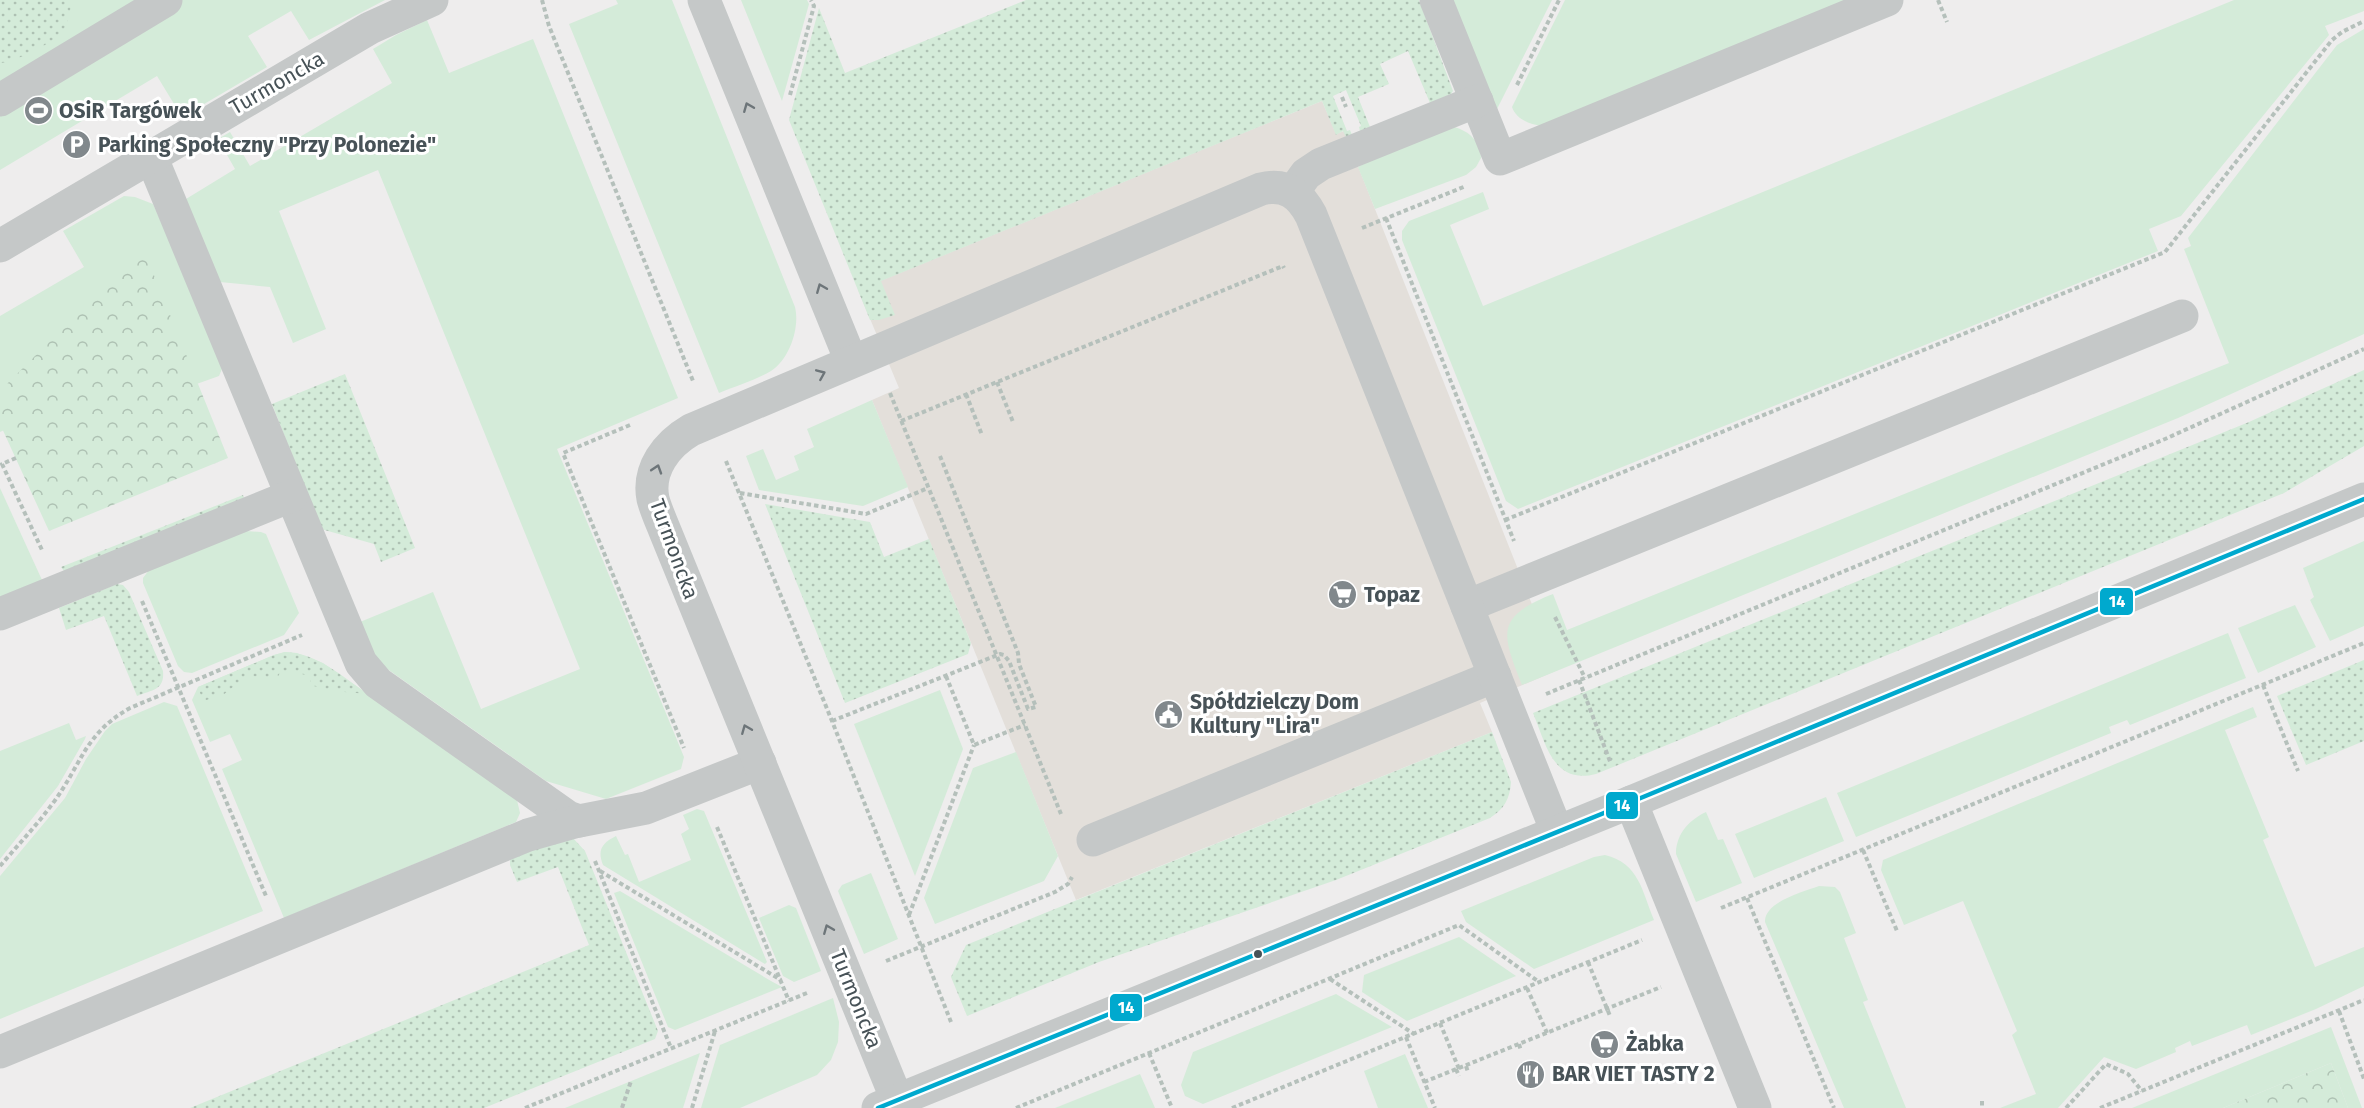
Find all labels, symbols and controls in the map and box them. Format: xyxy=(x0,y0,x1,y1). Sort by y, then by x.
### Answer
street label: Turmoncka xyxy=(225,46,329,120)
sports icon: OSiR Targówek xyxy=(22,95,54,127)
place label: OSiR Targówek xyxy=(59,98,202,124)
one-way arrow xyxy=(743,102,755,113)
parking icon: Parking Społeczny "Przy Polonezie" xyxy=(61,129,93,161)
place label: Parking Społeczny "Przy Polonezie" xyxy=(98,132,436,158)
one-way arrow xyxy=(816,283,829,293)
one-way arrow xyxy=(815,369,826,381)
one-way arrow xyxy=(650,464,662,475)
street label: Turmoncka xyxy=(644,495,704,603)
supermarket icon: Topaz xyxy=(1327,579,1359,611)
place label: Topaz xyxy=(1364,582,1420,608)
line badge: 14 xyxy=(2099,587,2134,616)
text: 14 xyxy=(2109,592,2125,611)
place label: Spółdzielczy Dom Kultury "Lira" xyxy=(1190,689,1359,739)
public building icon: Spółdzielczy Dom Kultury "Lira" xyxy=(1153,698,1185,730)
one-way arrow xyxy=(741,724,753,735)
line badge: 14 xyxy=(1605,791,1639,820)
text: 14 xyxy=(1614,796,1630,815)
one-way arrow xyxy=(823,924,835,935)
street label: Turmoncka xyxy=(824,946,888,1052)
unlabelled marker xyxy=(1252,948,1264,960)
line badge: 14 xyxy=(1109,993,1143,1022)
text: 14 xyxy=(1118,998,1134,1017)
supermarket icon: Żabka xyxy=(1589,1028,1621,1060)
place label: Żabka xyxy=(1626,1030,1684,1057)
restaurant icon: BAR VIET TASTY 2 xyxy=(1515,1058,1547,1090)
place label: BAR VIET TASTY 2 xyxy=(1552,1061,1715,1087)

